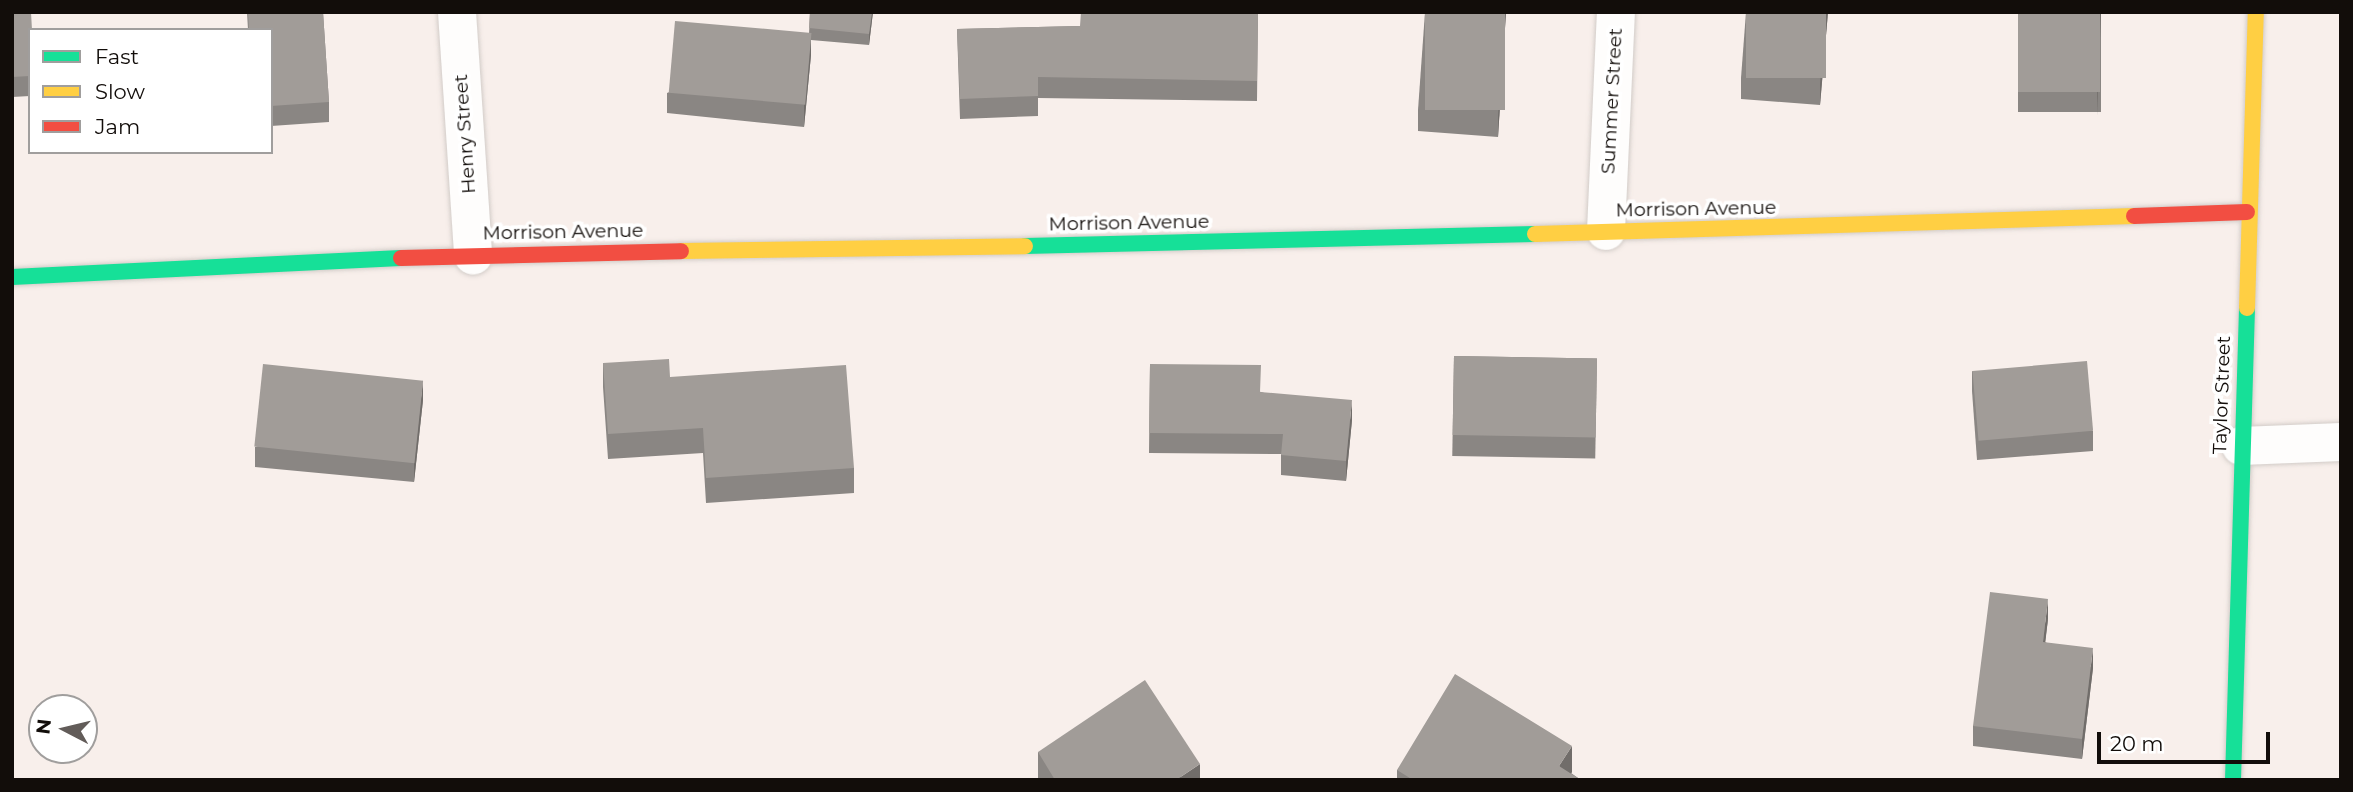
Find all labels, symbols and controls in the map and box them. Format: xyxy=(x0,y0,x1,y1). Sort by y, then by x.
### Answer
street label: Summer Street xyxy=(1597,27,1627,175)
legend xyxy=(28,28,273,154)
text: Fast xyxy=(95,44,139,69)
street label: Henry Street xyxy=(449,73,481,195)
text: Slow xyxy=(95,79,145,104)
text: Jam xyxy=(95,114,140,139)
street label: Morrison Avenue xyxy=(1615,196,1777,222)
street label: Morrison Avenue xyxy=(1048,210,1210,236)
street label: Morrison Avenue xyxy=(482,219,644,245)
street label: Taylor Street xyxy=(2209,335,2235,455)
north arrow xyxy=(28,694,98,764)
text: N xyxy=(31,718,56,736)
scale bar xyxy=(2101,718,2274,762)
text: 20 m xyxy=(2110,731,2164,756)

